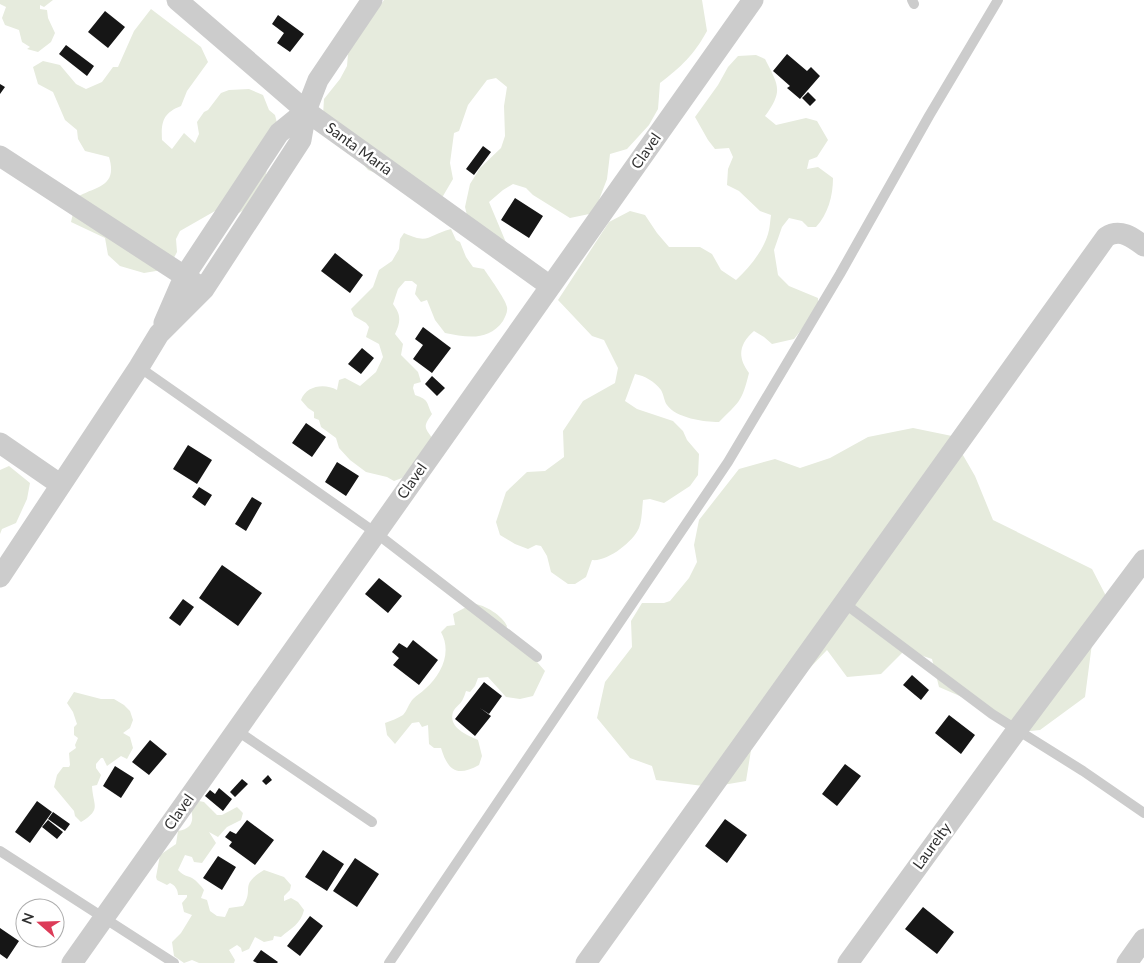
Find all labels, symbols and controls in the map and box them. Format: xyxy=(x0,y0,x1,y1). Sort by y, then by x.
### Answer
street label: Santa María xyxy=(323,118,396,178)
street label: Clavel xyxy=(626,129,664,172)
street label: Clavel xyxy=(392,459,430,502)
street label: Clavel xyxy=(159,790,197,833)
street label: Laurelty xyxy=(908,818,954,872)
north arrow xyxy=(15,898,65,948)
text: N xyxy=(17,910,37,926)

